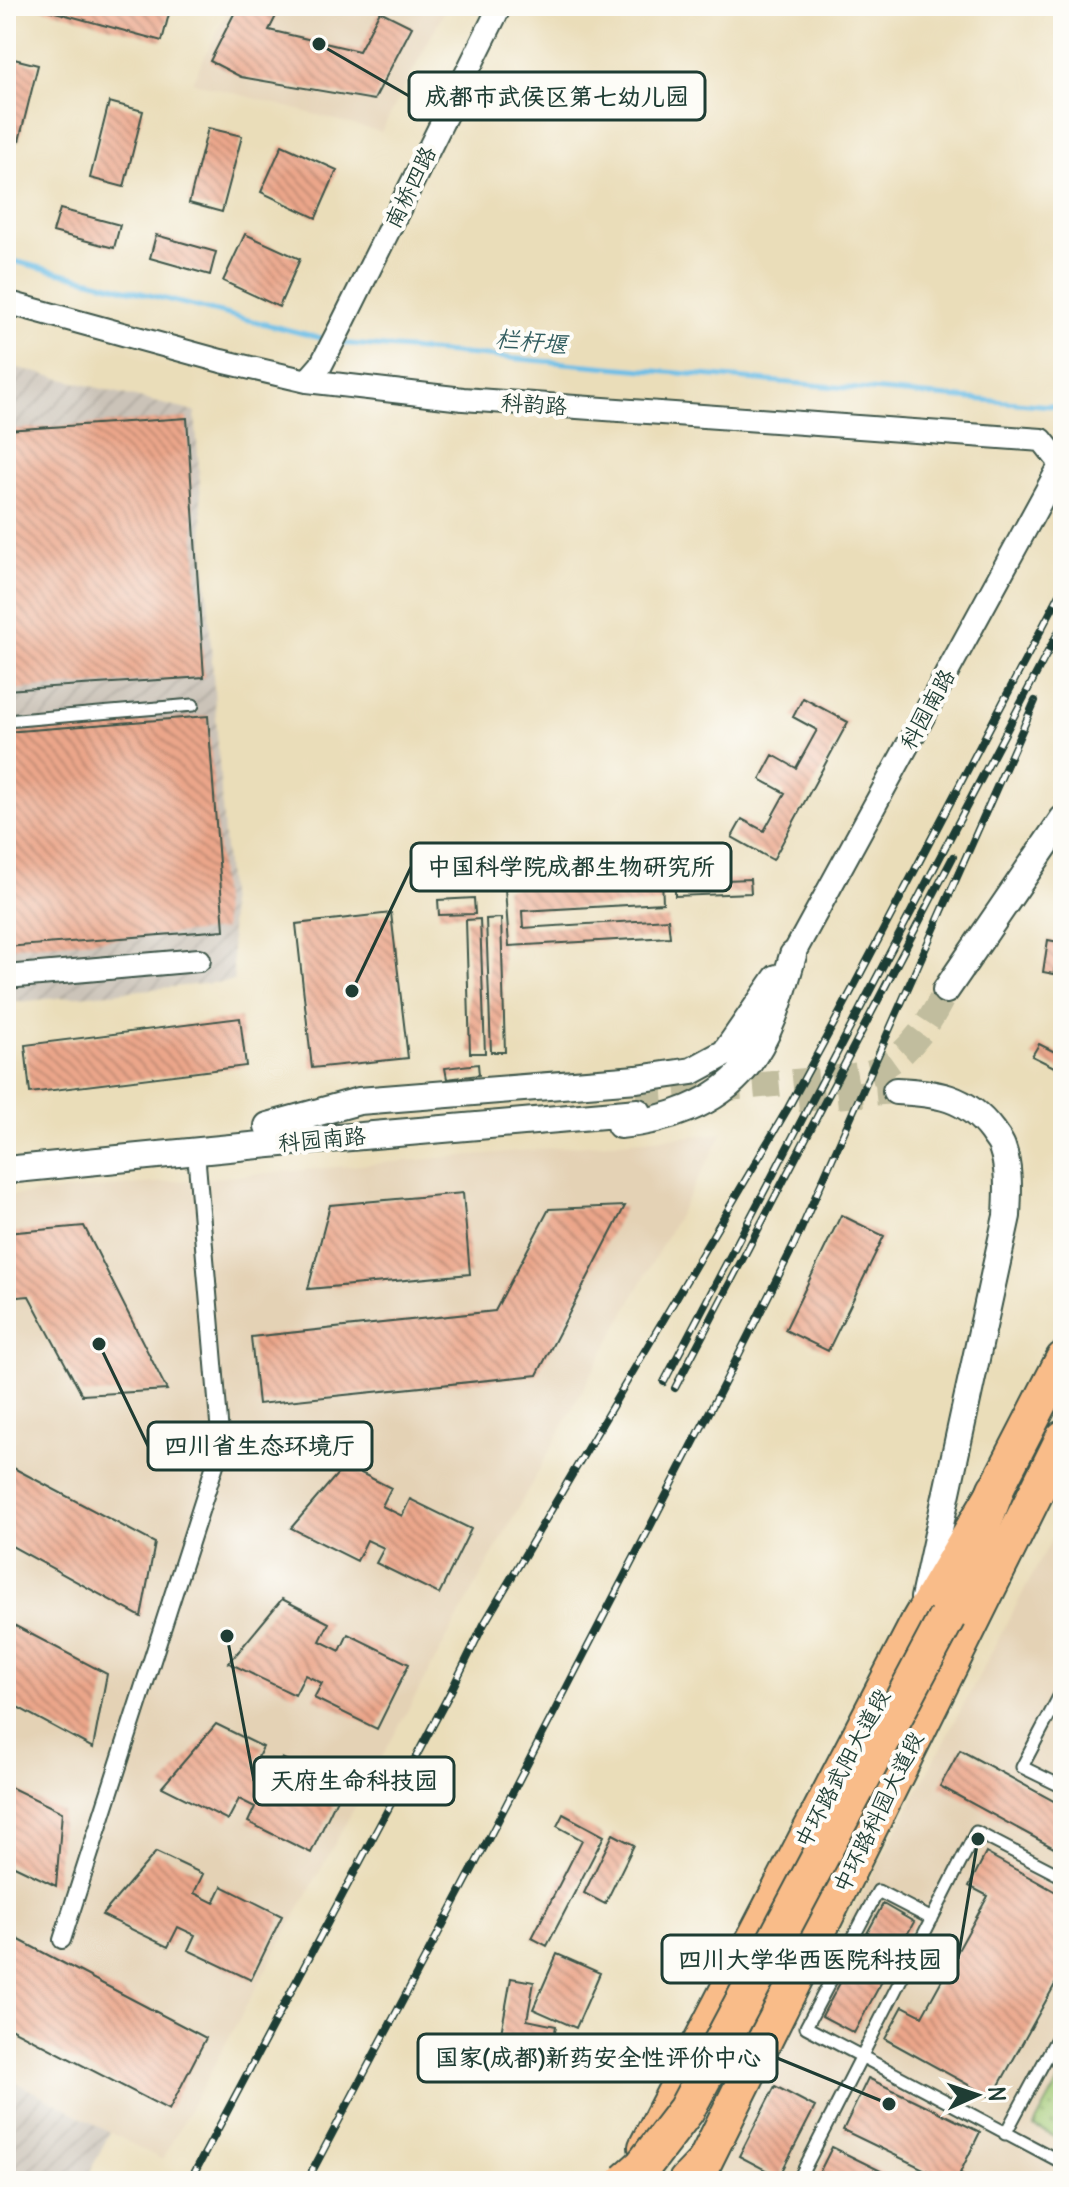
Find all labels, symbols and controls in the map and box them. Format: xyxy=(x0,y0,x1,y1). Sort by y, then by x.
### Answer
callout: 成都市武侯区第七幼儿园 xyxy=(409,72,705,120)
text: 成都市武侯区第七幼儿园 xyxy=(425,81,689,111)
street label: 南桥四路 xyxy=(378,141,442,233)
water label: 栏杆堰 xyxy=(494,323,571,359)
street label: 科韵路 xyxy=(500,388,568,420)
street label: 科园南路 xyxy=(893,664,961,754)
callout: 中国科学院成都生物研究所 xyxy=(411,843,731,891)
text: 中国科学院成都生物研究所 xyxy=(427,851,715,881)
street label: 科园南路 xyxy=(277,1121,367,1157)
callout: 四川省生态环境厅 xyxy=(148,1422,372,1470)
text: 四川省生态环境厅 xyxy=(164,1430,356,1460)
street label: 中环路武阳大道段 xyxy=(788,1684,896,1852)
street label: 中环路科园大道段 xyxy=(827,1727,929,1897)
callout: 天府生命科技园 xyxy=(254,1757,454,1805)
text: 天府生命科技园 xyxy=(270,1765,438,1795)
callout: 四川大学华西医院科技园 xyxy=(662,1935,958,1983)
text: 四川大学华西医院科技园 xyxy=(678,1944,942,1974)
callout: 国家(成都)新药安全性评价中心 xyxy=(418,2034,777,2082)
text: 国家(成都)新药安全性评价中心 xyxy=(435,2042,761,2072)
north arrow xyxy=(937,2055,1017,2135)
text: N xyxy=(983,2086,1011,2102)

